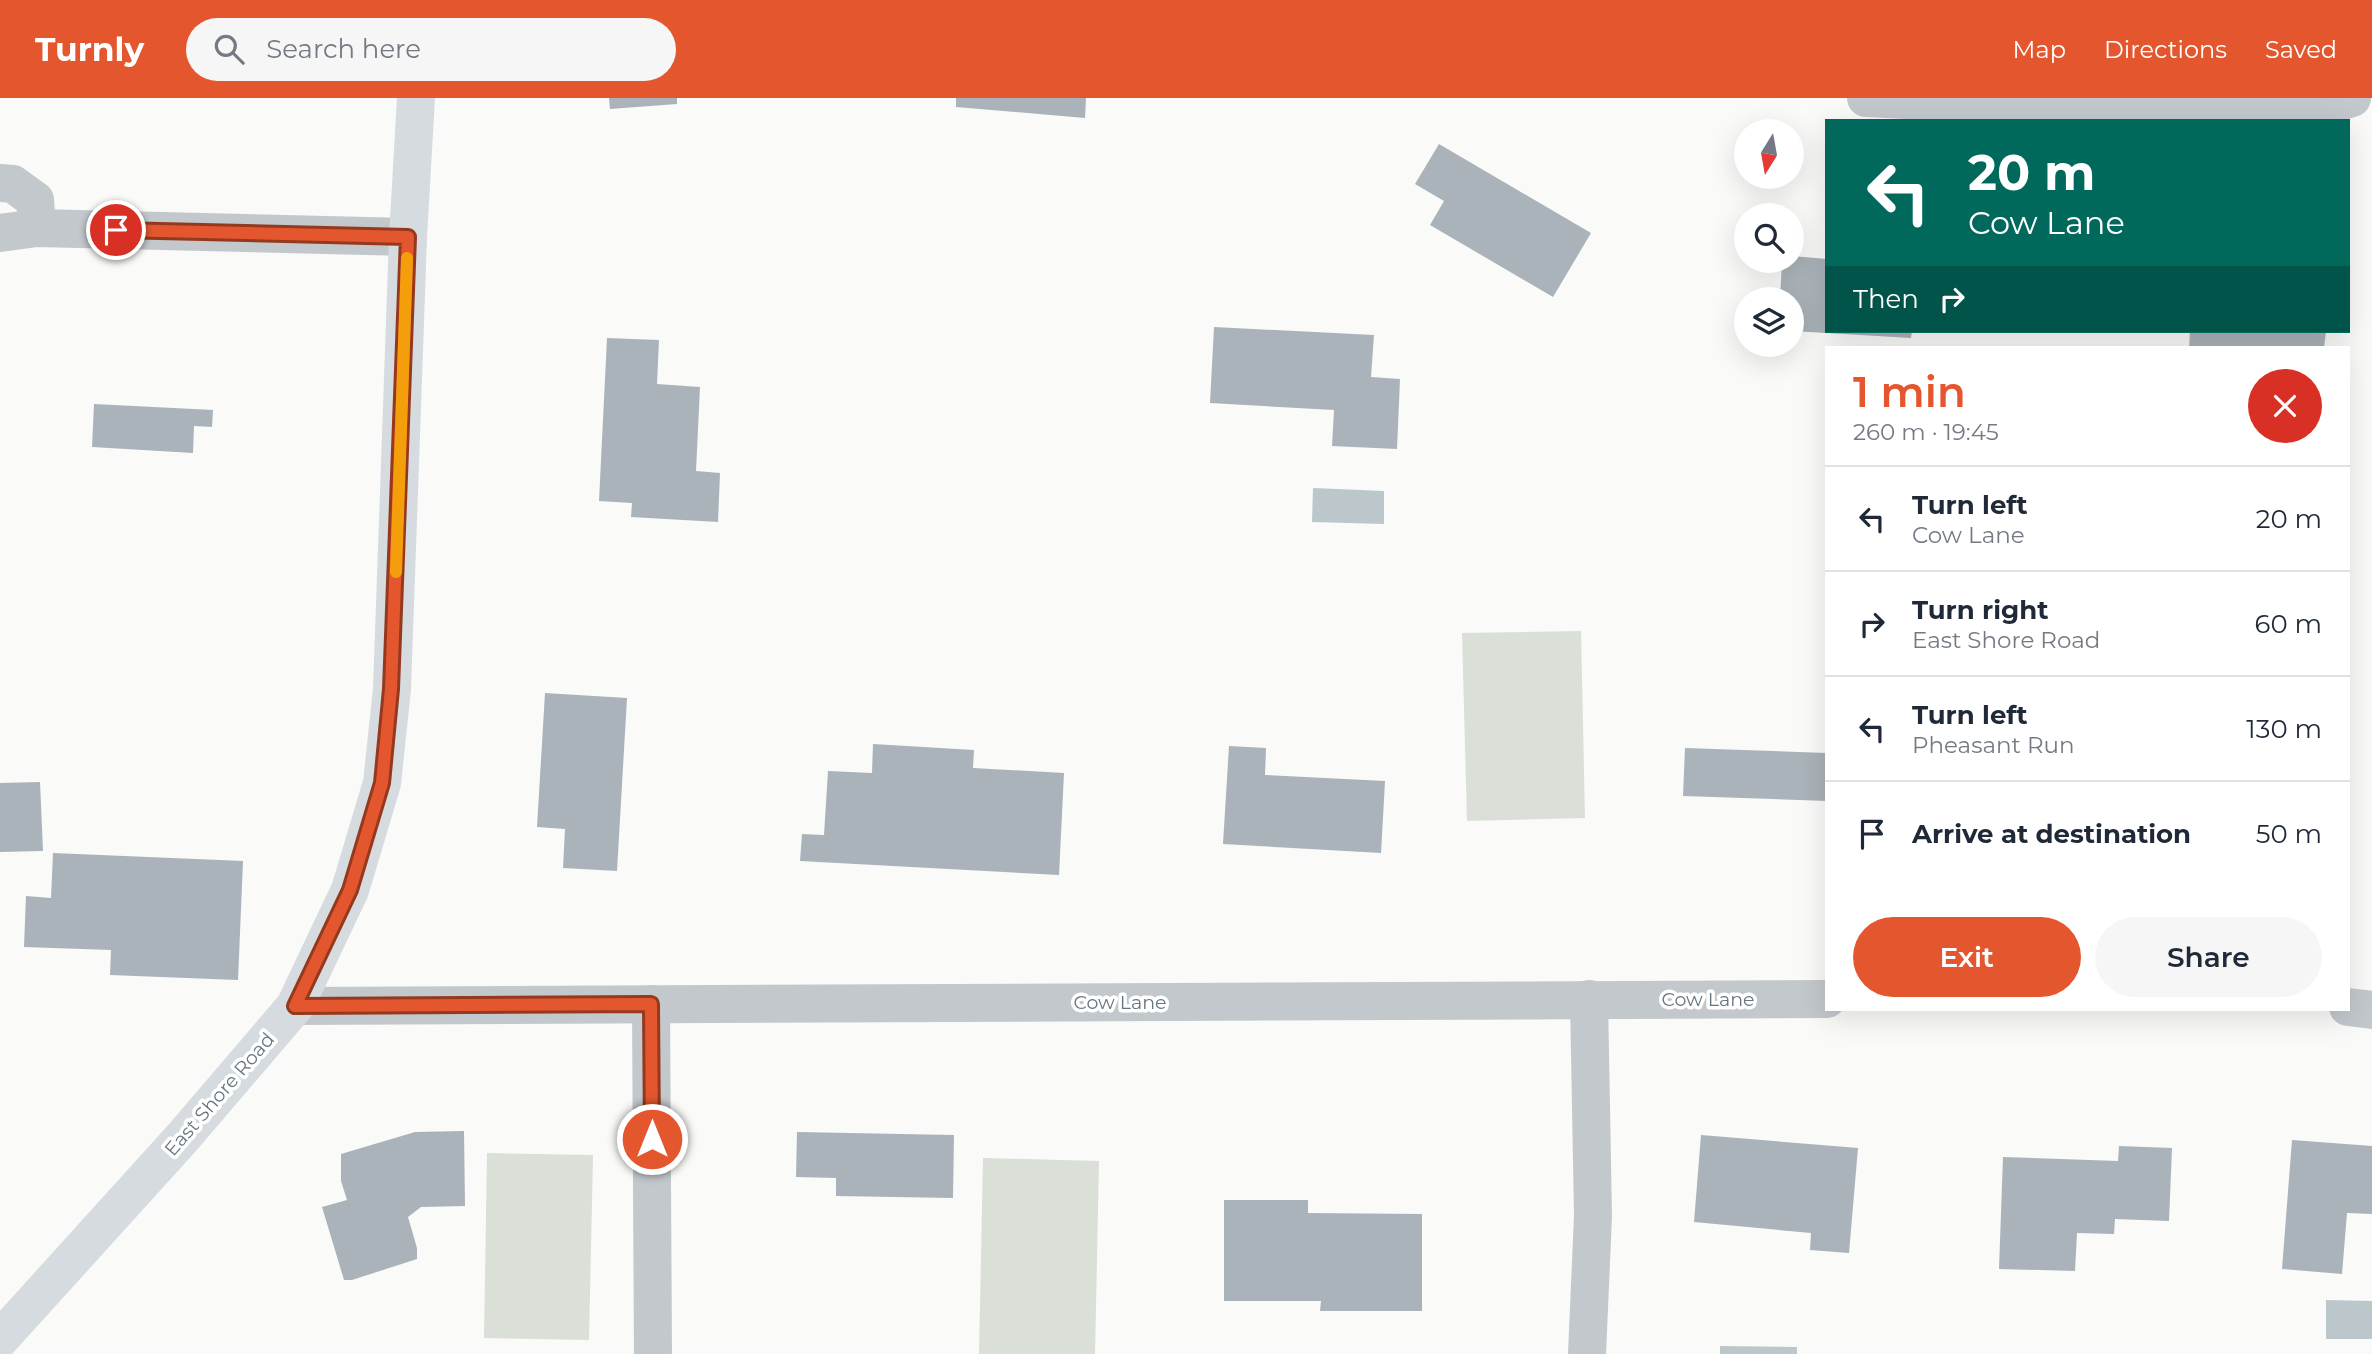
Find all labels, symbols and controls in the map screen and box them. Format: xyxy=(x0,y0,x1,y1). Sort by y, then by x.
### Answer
search box xyxy=(186,18,676,81)
text: Turnly xyxy=(35,29,144,69)
icon: search xyxy=(210,30,248,68)
text: Search here xyxy=(266,33,421,65)
text: Map xyxy=(2013,35,2066,64)
text: Directions xyxy=(2104,35,2227,64)
text: Saved xyxy=(2265,35,2337,64)
north arrow xyxy=(1734,119,1804,189)
map controls xyxy=(1734,119,1804,357)
text: 20 m xyxy=(1968,143,2095,202)
icon: left xyxy=(1853,147,1944,238)
pin xyxy=(86,200,146,260)
button: search xyxy=(1734,203,1804,273)
text: Cow Lane xyxy=(1968,203,2125,242)
icon: arrive xyxy=(97,211,135,249)
icon: right xyxy=(1933,280,1971,318)
text: Then xyxy=(1853,283,1919,315)
button: layers xyxy=(1734,287,1804,357)
text: 1 min xyxy=(1853,366,1966,418)
button: close xyxy=(2248,369,2322,443)
text: 260 m · 19:45 xyxy=(1853,418,1999,446)
text: Turn left xyxy=(1912,489,2028,521)
icon: left xyxy=(1853,500,1891,538)
text: 20 m xyxy=(2256,503,2322,535)
text: Cow Lane xyxy=(1912,521,2025,549)
text: Turn right xyxy=(1912,594,2048,626)
icon: right xyxy=(1853,605,1891,643)
text: 60 m xyxy=(2255,608,2322,640)
text: East Shore Road xyxy=(1912,626,2100,654)
text: Turn left xyxy=(1912,699,2028,731)
icon: left xyxy=(1853,710,1891,748)
text: 130 m xyxy=(2246,713,2322,745)
text: Pheasant Run xyxy=(1912,731,2075,759)
icon: arrive xyxy=(1853,815,1891,853)
text: Arrive at destination xyxy=(1912,818,2191,850)
text: 50 m xyxy=(2256,818,2322,850)
button: Exit xyxy=(1853,917,2081,997)
button: Share xyxy=(2095,917,2322,997)
street label: Cow Lane xyxy=(1661,988,1755,1011)
street label: Cow Lane xyxy=(1073,991,1167,1014)
street label: East Shore Road xyxy=(160,1028,279,1161)
position arrow xyxy=(615,1102,689,1176)

